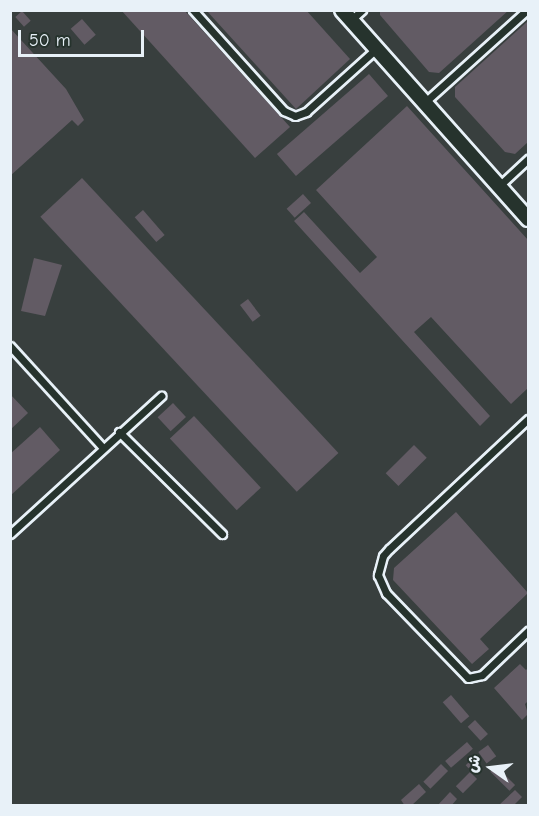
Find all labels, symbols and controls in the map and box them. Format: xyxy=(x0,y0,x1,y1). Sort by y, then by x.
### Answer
scale bar xyxy=(21,18,147,56)
text: 50 m xyxy=(29,30,71,51)
north arrow xyxy=(461,738,521,798)
text: ش xyxy=(463,753,484,774)

